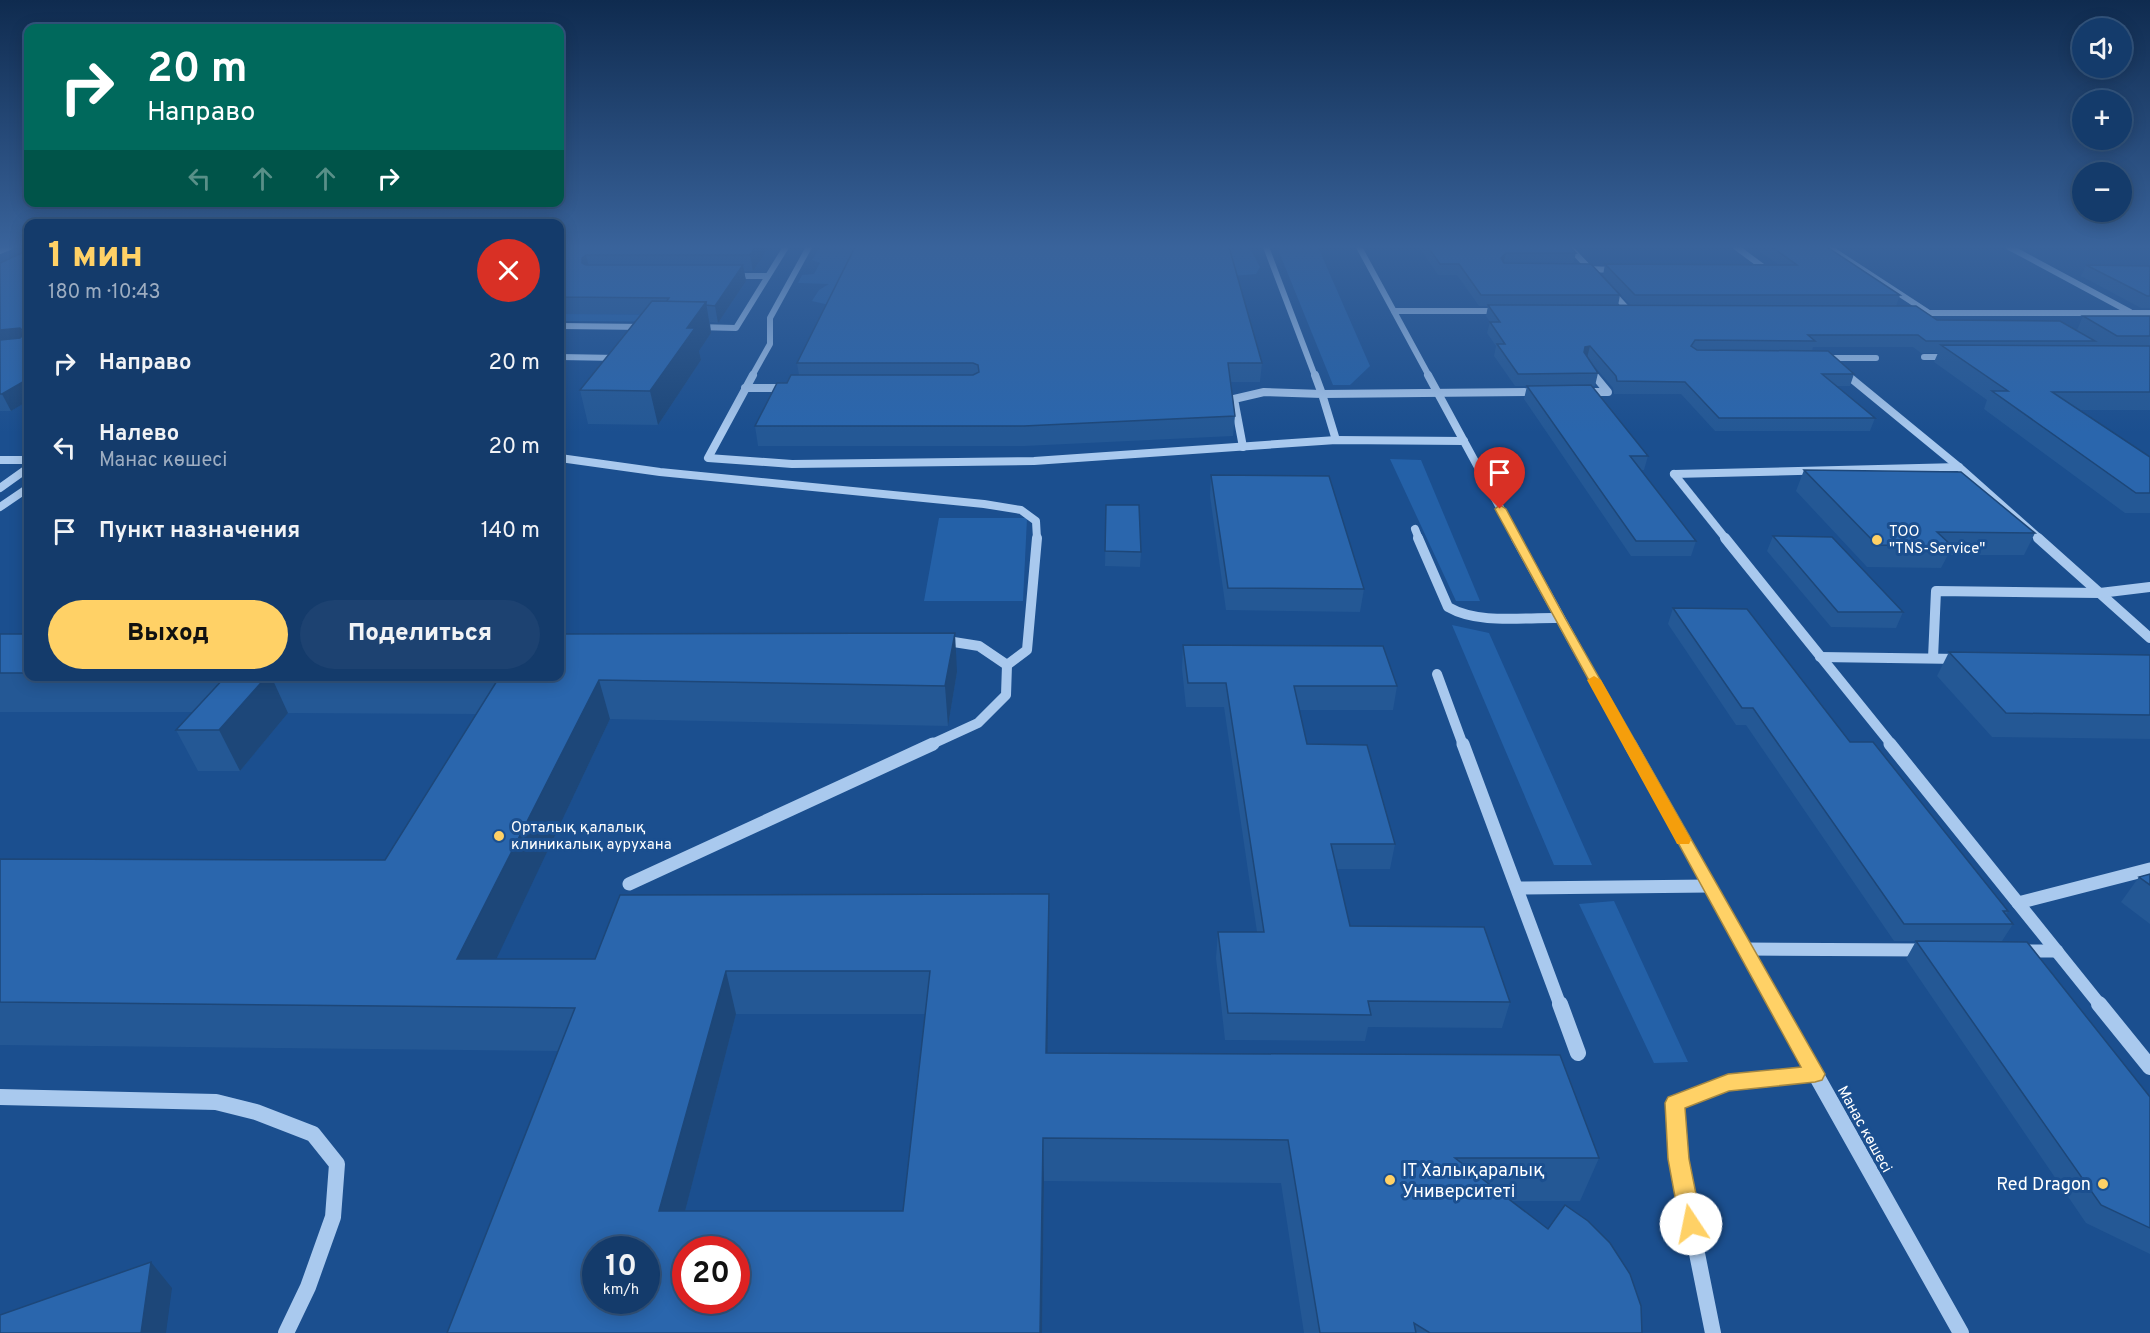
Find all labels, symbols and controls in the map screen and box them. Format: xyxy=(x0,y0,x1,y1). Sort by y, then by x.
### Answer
map controls xyxy=(2072,18,2132,222)
button: sound xyxy=(2072,18,2132,78)
text: 20 m xyxy=(147,44,248,97)
icon: right xyxy=(48,48,126,126)
button: + xyxy=(2072,90,2132,150)
text: Направо xyxy=(147,96,255,130)
icon: left xyxy=(183,162,216,195)
icon: ahead xyxy=(246,162,279,195)
icon: ahead xyxy=(309,162,342,195)
icon: right xyxy=(372,162,405,195)
button: − xyxy=(2072,162,2132,222)
text: 1 мин xyxy=(48,234,143,280)
button: close xyxy=(477,239,540,302)
text: 180 m · 10:43 xyxy=(48,280,161,306)
icon: right xyxy=(48,347,81,380)
text: Направо xyxy=(99,350,191,377)
text: 20 m xyxy=(489,350,540,377)
text: Налево xyxy=(99,421,179,448)
icon: left xyxy=(48,431,81,464)
text: 20 m xyxy=(489,434,540,461)
pin xyxy=(1474,447,1525,509)
text: Манас көшесі xyxy=(99,448,227,474)
icon: arrive xyxy=(1483,456,1516,489)
icon: arrive xyxy=(48,515,81,548)
text: Пункт назначения xyxy=(99,518,300,545)
text: 140 m xyxy=(481,518,540,545)
place label: ТОО "TNS-Service" xyxy=(1889,523,1985,559)
marker: ТОО "TNS-Service" xyxy=(1870,533,1884,547)
button: Выход xyxy=(48,600,288,669)
button: Поделиться xyxy=(300,600,540,669)
place label: Орталық қалалық клиникалық аурухана xyxy=(511,819,672,855)
marker: Орталық қалалық клиникалық аурухана xyxy=(492,829,506,843)
street label: Манас көшесі xyxy=(1832,1083,1895,1176)
place label: IT Халықаралық Университеті xyxy=(1402,1160,1545,1204)
marker: IT Халықаралық Университеті xyxy=(1383,1173,1397,1187)
place label: Red Dragon xyxy=(1996,1174,2091,1197)
marker: Red Dragon xyxy=(2096,1177,2110,1191)
position arrow xyxy=(1659,1192,1723,1256)
speed limit sign: 20 xyxy=(672,1236,750,1314)
text: 10 xyxy=(605,1249,637,1286)
text: km/h xyxy=(603,1281,639,1300)

